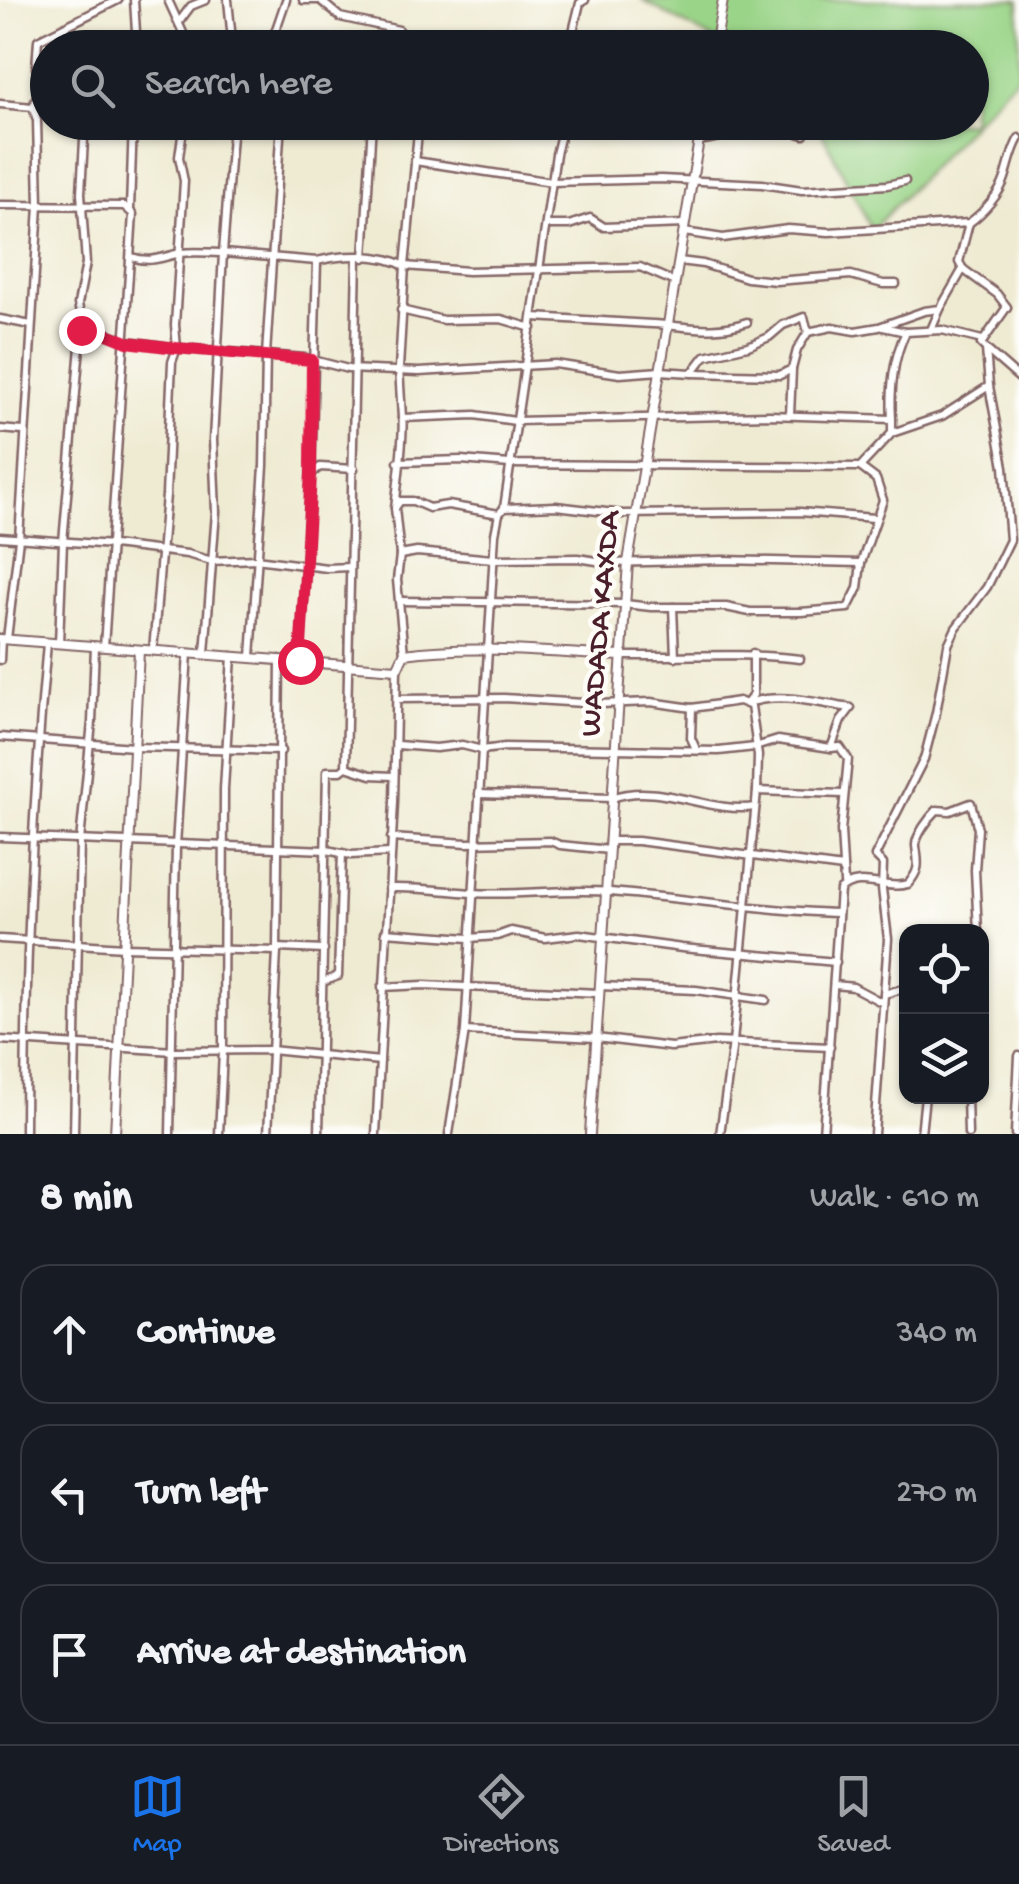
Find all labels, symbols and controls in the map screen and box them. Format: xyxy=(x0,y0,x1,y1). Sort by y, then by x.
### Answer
search box xyxy=(30,30,989,140)
icon: search xyxy=(65,58,120,113)
text: Search here xyxy=(145,63,332,107)
route end xyxy=(59,308,105,354)
street label: WADADA KAXDA xyxy=(573,508,631,738)
route start xyxy=(278,639,324,685)
map controls xyxy=(899,924,989,1104)
button: locate xyxy=(899,924,989,1014)
button: layers xyxy=(899,1014,989,1104)
text: 8 min xyxy=(40,1175,132,1224)
text: Walk · 610 m xyxy=(810,1180,979,1218)
icon: ahead xyxy=(42,1307,97,1362)
text: Continue xyxy=(137,1312,275,1356)
text: 340 m xyxy=(897,1315,977,1353)
icon: left xyxy=(42,1467,97,1522)
text: Turn left xyxy=(137,1472,265,1516)
text: 270 m xyxy=(896,1475,977,1513)
icon: arrive xyxy=(42,1627,97,1682)
text: Arrive at destination xyxy=(137,1632,466,1676)
tab: Map xyxy=(130,1769,185,1862)
tab: Directions xyxy=(444,1769,558,1862)
tab: Saved xyxy=(817,1769,889,1862)

